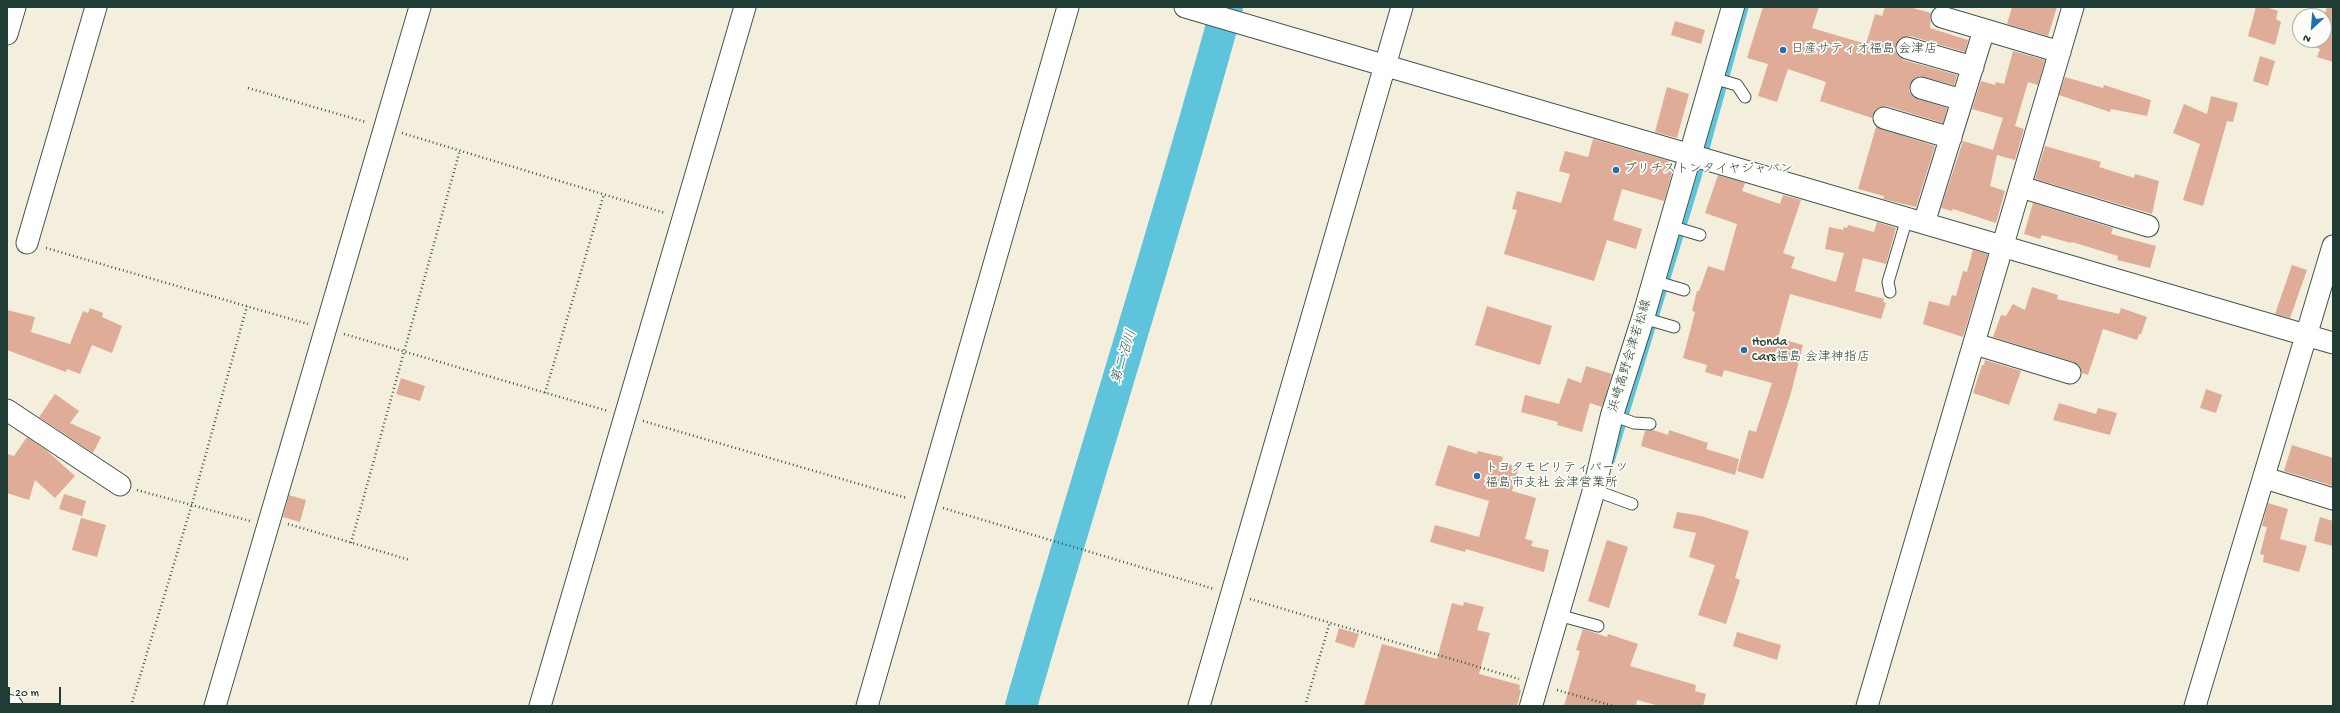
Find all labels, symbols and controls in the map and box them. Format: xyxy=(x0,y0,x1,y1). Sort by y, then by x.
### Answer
north arrow xyxy=(2292,8,2332,48)
text: N xyxy=(2301,31,2313,45)
place label: 日産サティオ福島 会津店 xyxy=(1791,42,1937,58)
marker: 日産サティオ福島 会津店 xyxy=(1778,45,1788,55)
place label: ブリチストンタイヤジャパン xyxy=(1624,162,1793,178)
marker: ブリチストンタイヤジャパン xyxy=(1611,165,1621,175)
street label: 浜崎高野会津若松線 xyxy=(1606,298,1656,414)
water label: 第二沼川 xyxy=(1109,328,1141,386)
place label: Honda Cars福島 会津神指店 xyxy=(1752,335,1870,366)
marker: Honda Cars福島 会津神指店 xyxy=(1739,345,1749,355)
place label: トヨタモビリティパーツ 福島市支社 会津営業所 xyxy=(1485,461,1628,492)
marker: トヨタモビリティパーツ 福島市支社 会津営業所 xyxy=(1472,471,1482,481)
scale bar xyxy=(10,679,63,705)
text: 20 m xyxy=(15,687,39,701)

